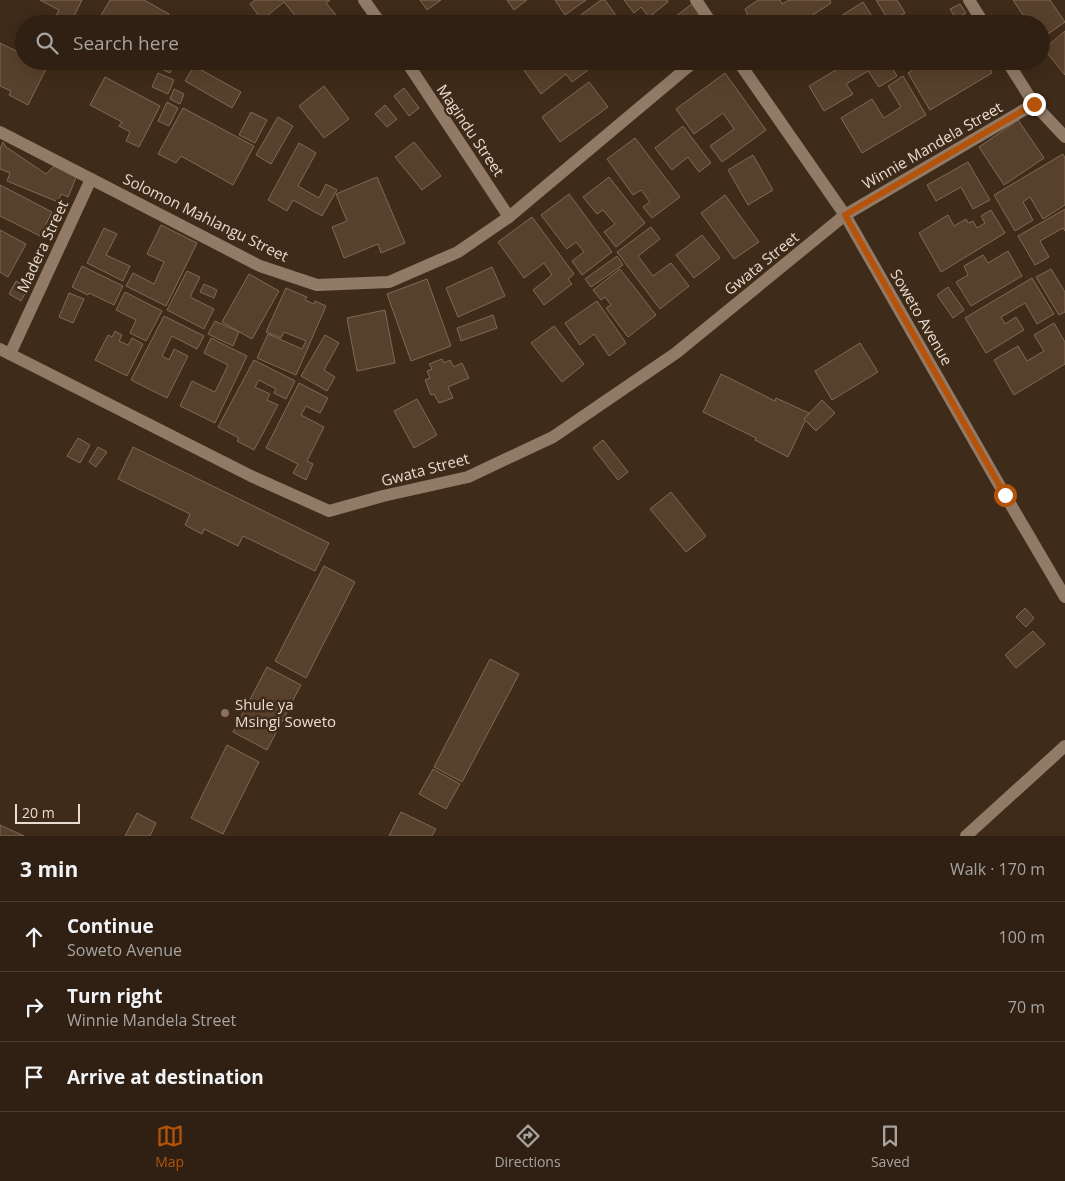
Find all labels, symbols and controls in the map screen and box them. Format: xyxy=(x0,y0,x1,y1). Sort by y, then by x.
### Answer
search box xyxy=(15,15,1050,70)
icon: search xyxy=(33,29,61,57)
text: Search here xyxy=(73,30,179,56)
street label: Magindu Street xyxy=(433,80,509,180)
route end xyxy=(1023,93,1046,116)
street label: Winnie Mandela Street xyxy=(858,97,1006,193)
street label: Solomon Mahlangu Street xyxy=(120,168,292,266)
street label: Madera Street xyxy=(12,197,72,295)
street label: Gwata Street xyxy=(720,227,802,299)
street label: Soweto Avenue xyxy=(886,265,958,369)
street label: Gwata Street xyxy=(379,448,471,490)
route start xyxy=(994,484,1017,507)
place label: Shule ya Msingi Soweto xyxy=(235,694,336,731)
marker: Shule ya Msingi Soweto xyxy=(219,707,231,719)
scale bar xyxy=(15,801,80,824)
text: 20 m xyxy=(22,803,55,822)
text: 3 min xyxy=(20,855,78,883)
text: Walk · 170 m xyxy=(950,858,1045,880)
text: Continue xyxy=(67,913,154,939)
icon: ahead xyxy=(20,923,48,951)
text: 100 m xyxy=(999,926,1045,948)
text: Soweto Avenue xyxy=(67,939,182,961)
text: Turn right xyxy=(67,983,162,1009)
icon: right xyxy=(20,993,48,1021)
text: 70 m xyxy=(1008,996,1045,1018)
text: Winnie Mandela Street xyxy=(67,1009,236,1031)
icon: arrive xyxy=(20,1063,48,1091)
text: Arrive at destination xyxy=(67,1064,264,1090)
tab: Map xyxy=(155,1122,184,1171)
tab: Directions xyxy=(494,1122,561,1171)
tab: Saved xyxy=(871,1122,910,1171)

